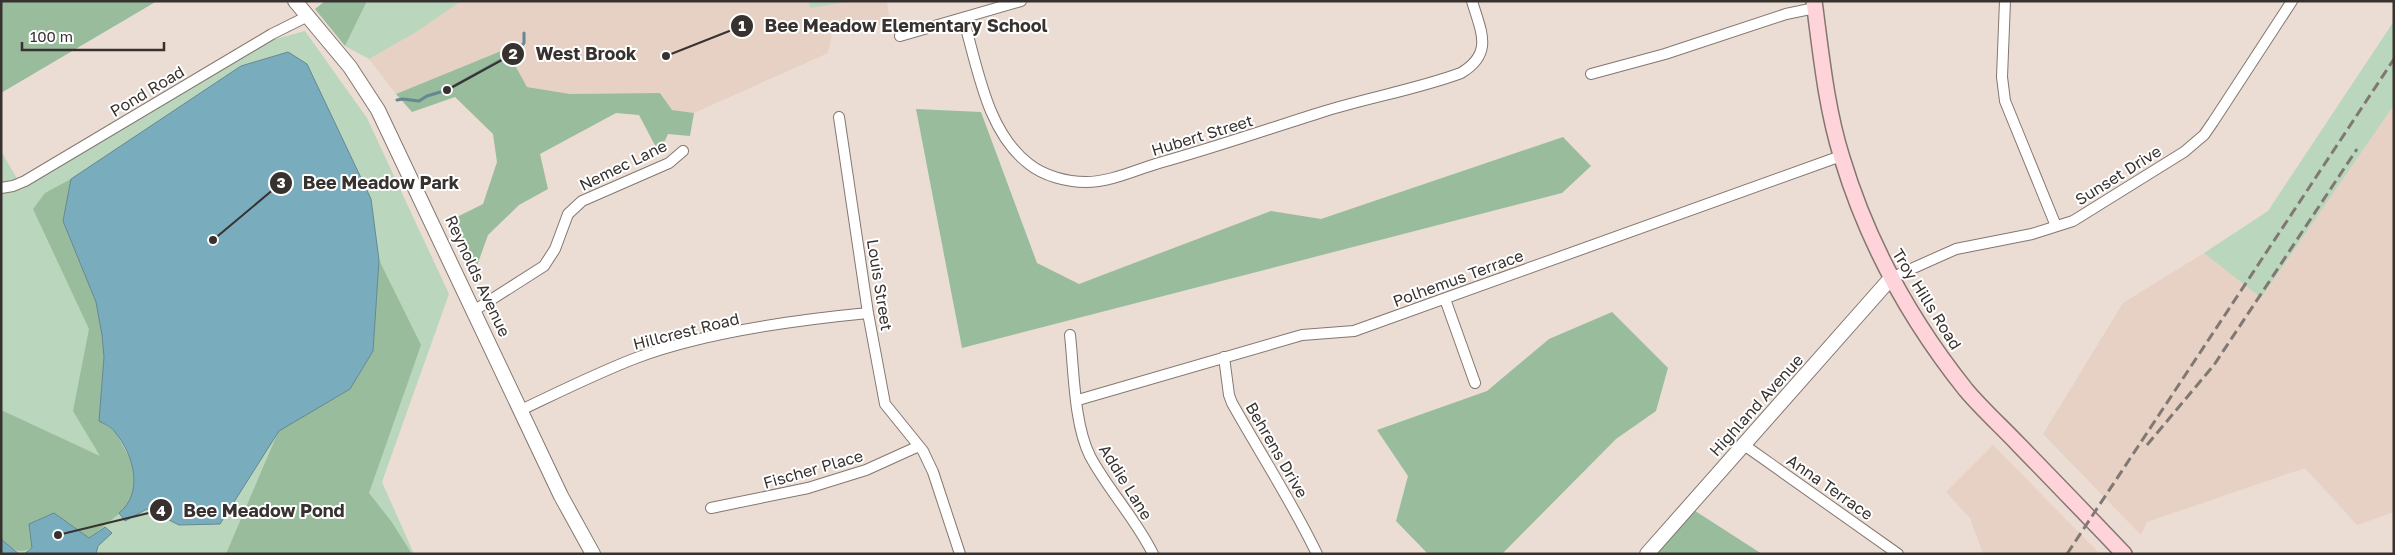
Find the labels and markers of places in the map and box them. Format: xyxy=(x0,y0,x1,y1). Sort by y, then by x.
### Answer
callout: Bee Meadow Elementary School xyxy=(729,9,1057,42)
callout: West Brook xyxy=(501,37,646,70)
callout: Bee Meadow Park xyxy=(268,166,469,199)
callout: Bee Meadow Pond xyxy=(149,494,355,527)

